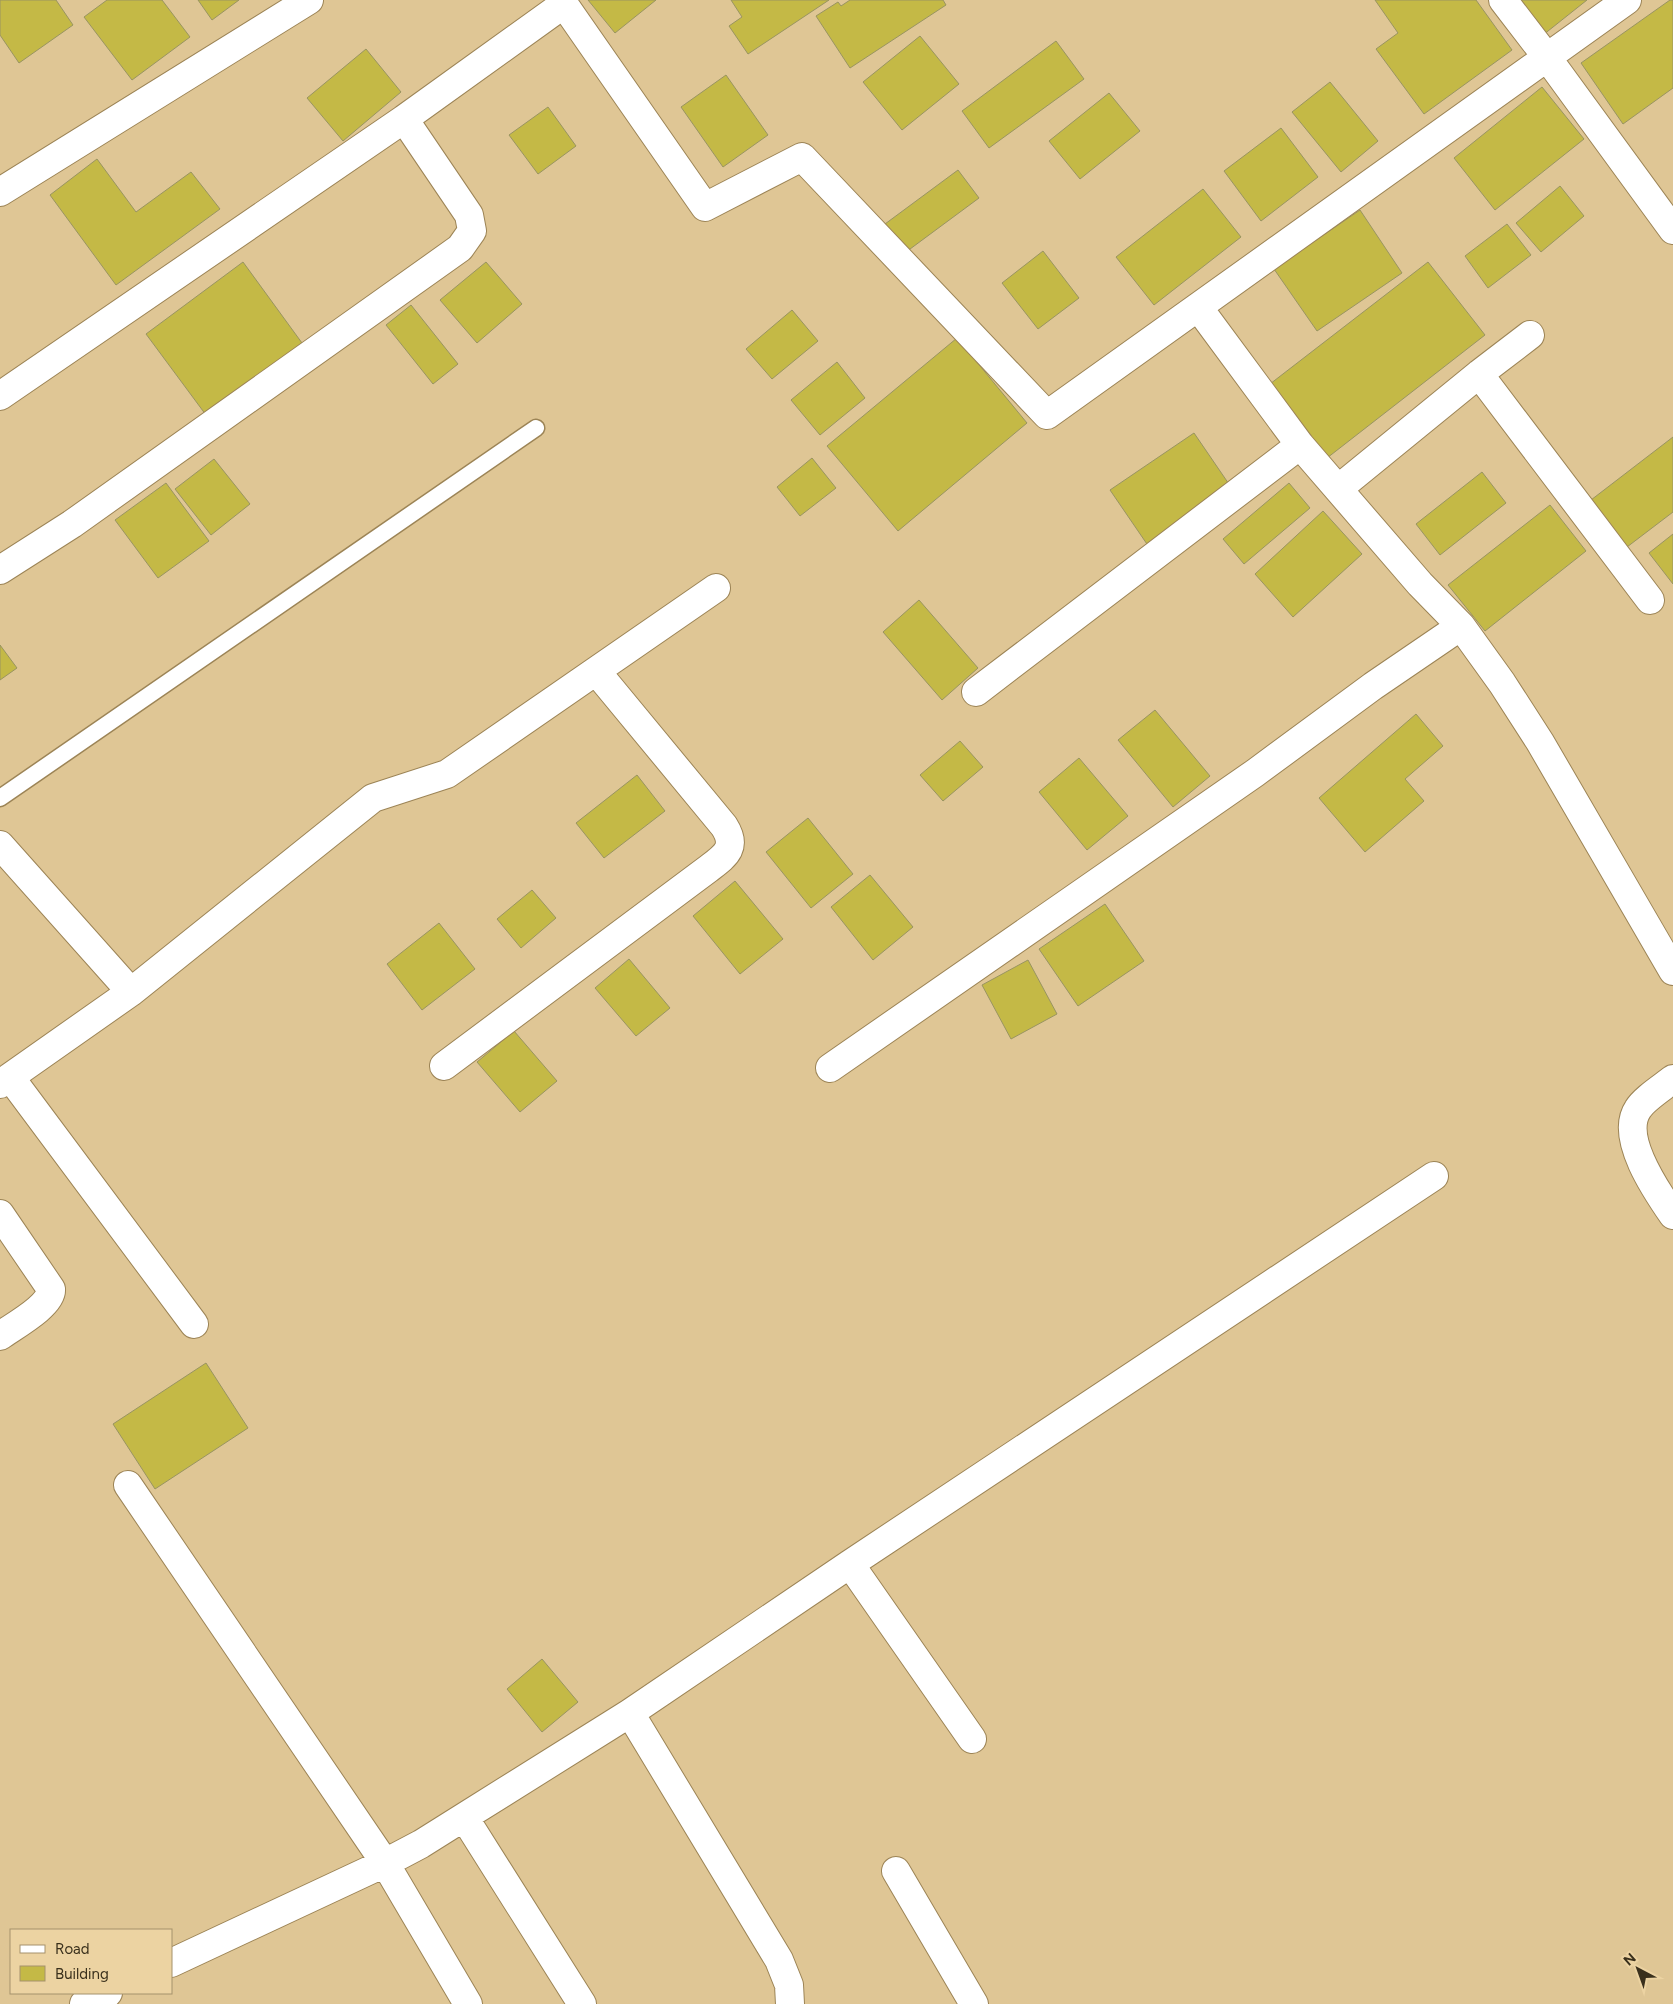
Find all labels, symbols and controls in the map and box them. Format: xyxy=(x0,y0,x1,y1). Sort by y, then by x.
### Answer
legend xyxy=(10,1929,172,1994)
text: Road xyxy=(55,1940,90,1958)
north arrow xyxy=(1613,1944,1663,1994)
text: N xyxy=(1620,1950,1639,1970)
text: Building xyxy=(55,1965,109,1983)

